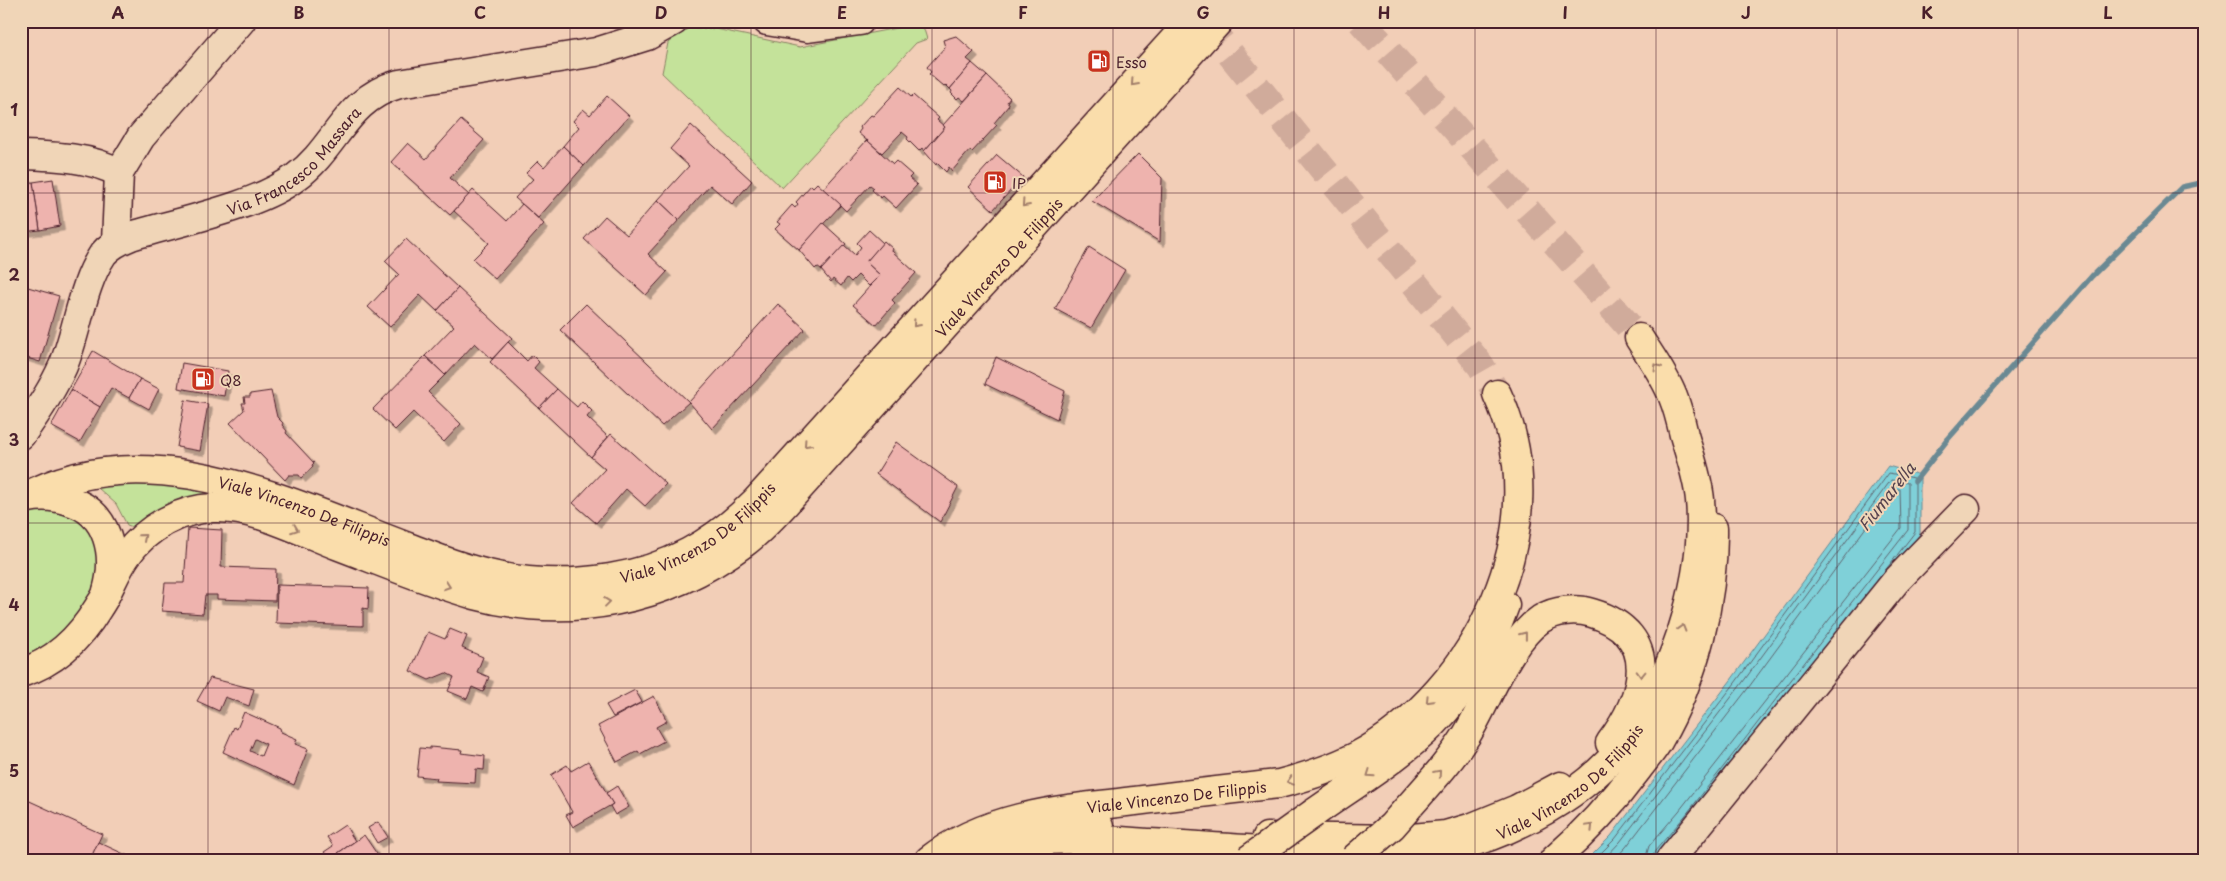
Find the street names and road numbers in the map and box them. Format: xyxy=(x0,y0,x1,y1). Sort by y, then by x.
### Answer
street label: Via Francesco Massara xyxy=(223,100,366,220)
street label: Viale Vincenzo De Filippis xyxy=(929,192,1067,342)
street label: Viale Vincenzo De Filippis xyxy=(216,469,394,551)
street label: Viale Vincenzo De Filippis xyxy=(618,476,780,588)
street label: Viale Vincenzo De Filippis xyxy=(1492,719,1648,844)
street label: Viale Vincenzo De Filippis xyxy=(1085,774,1268,818)

